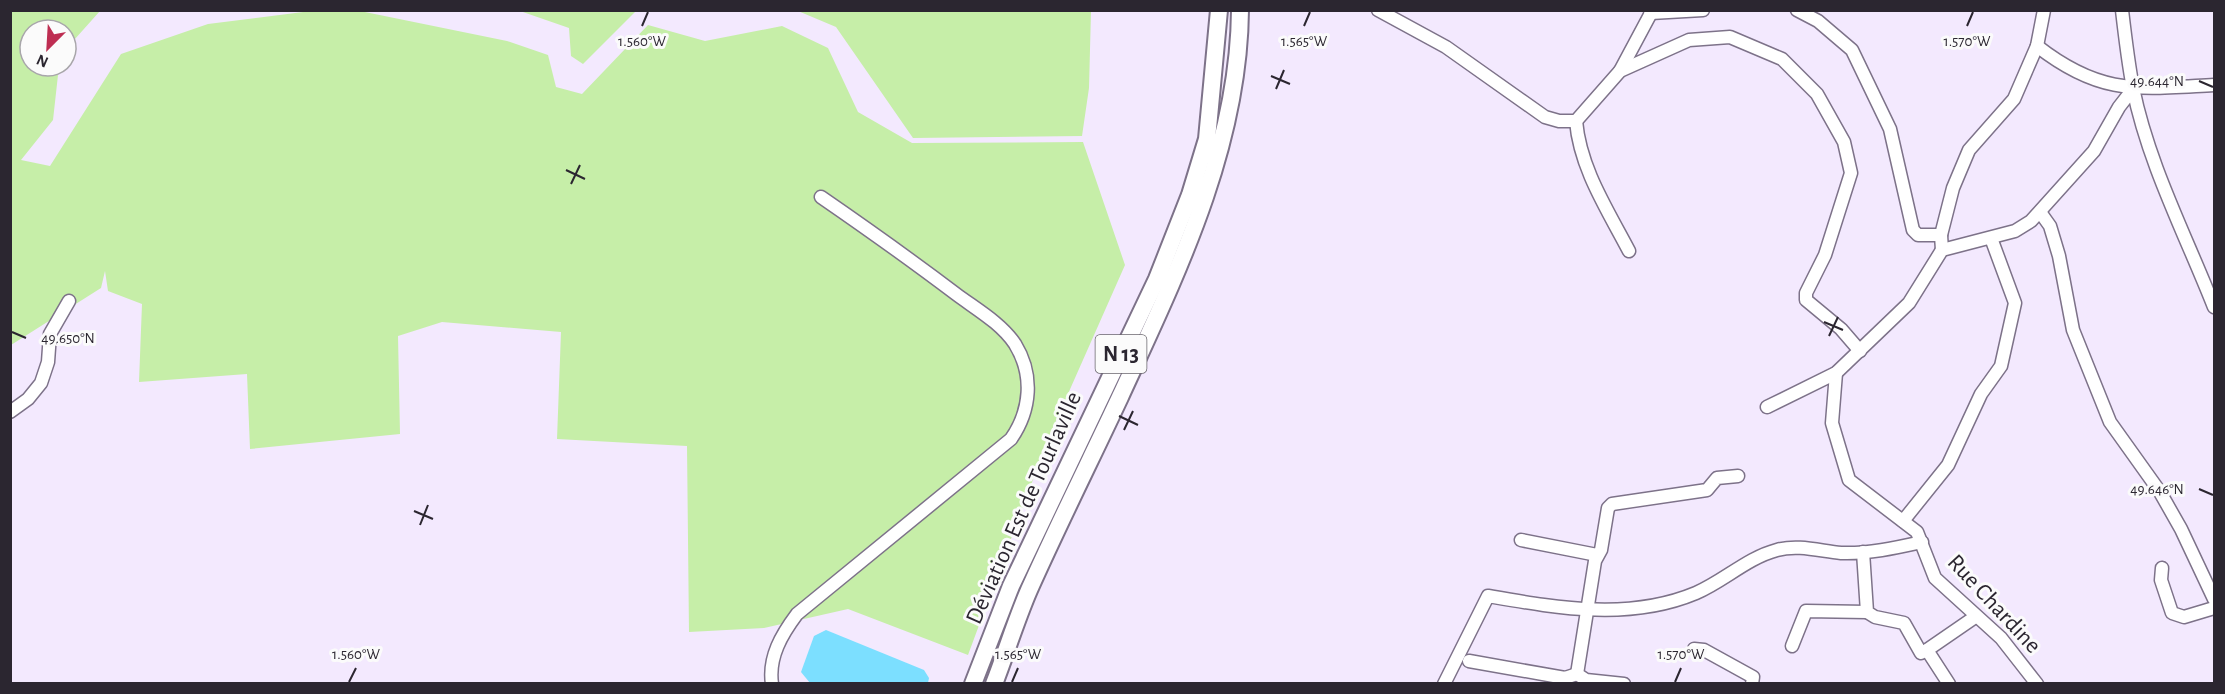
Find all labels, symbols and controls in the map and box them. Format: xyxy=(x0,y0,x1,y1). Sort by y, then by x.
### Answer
north arrow xyxy=(18,18,78,78)
text: 1.560°W xyxy=(618,34,667,49)
text: 1.565°W xyxy=(1281,34,1328,49)
text: 1.570°W xyxy=(1943,34,1991,49)
text: N xyxy=(34,51,51,70)
text: 49.644°N xyxy=(2130,74,2184,89)
text: 49.650°N xyxy=(41,331,95,346)
road number: N 13 xyxy=(1096,335,1146,373)
street label: Déviation Est de Tourlaville xyxy=(962,388,1086,628)
text: 49.646°N xyxy=(2130,482,2184,497)
street label: Rue Chardine xyxy=(1942,550,2046,658)
text: 1.560°W xyxy=(332,647,381,662)
text: 1.565°W xyxy=(995,647,1042,662)
text: 1.570°W xyxy=(1657,647,1705,662)

